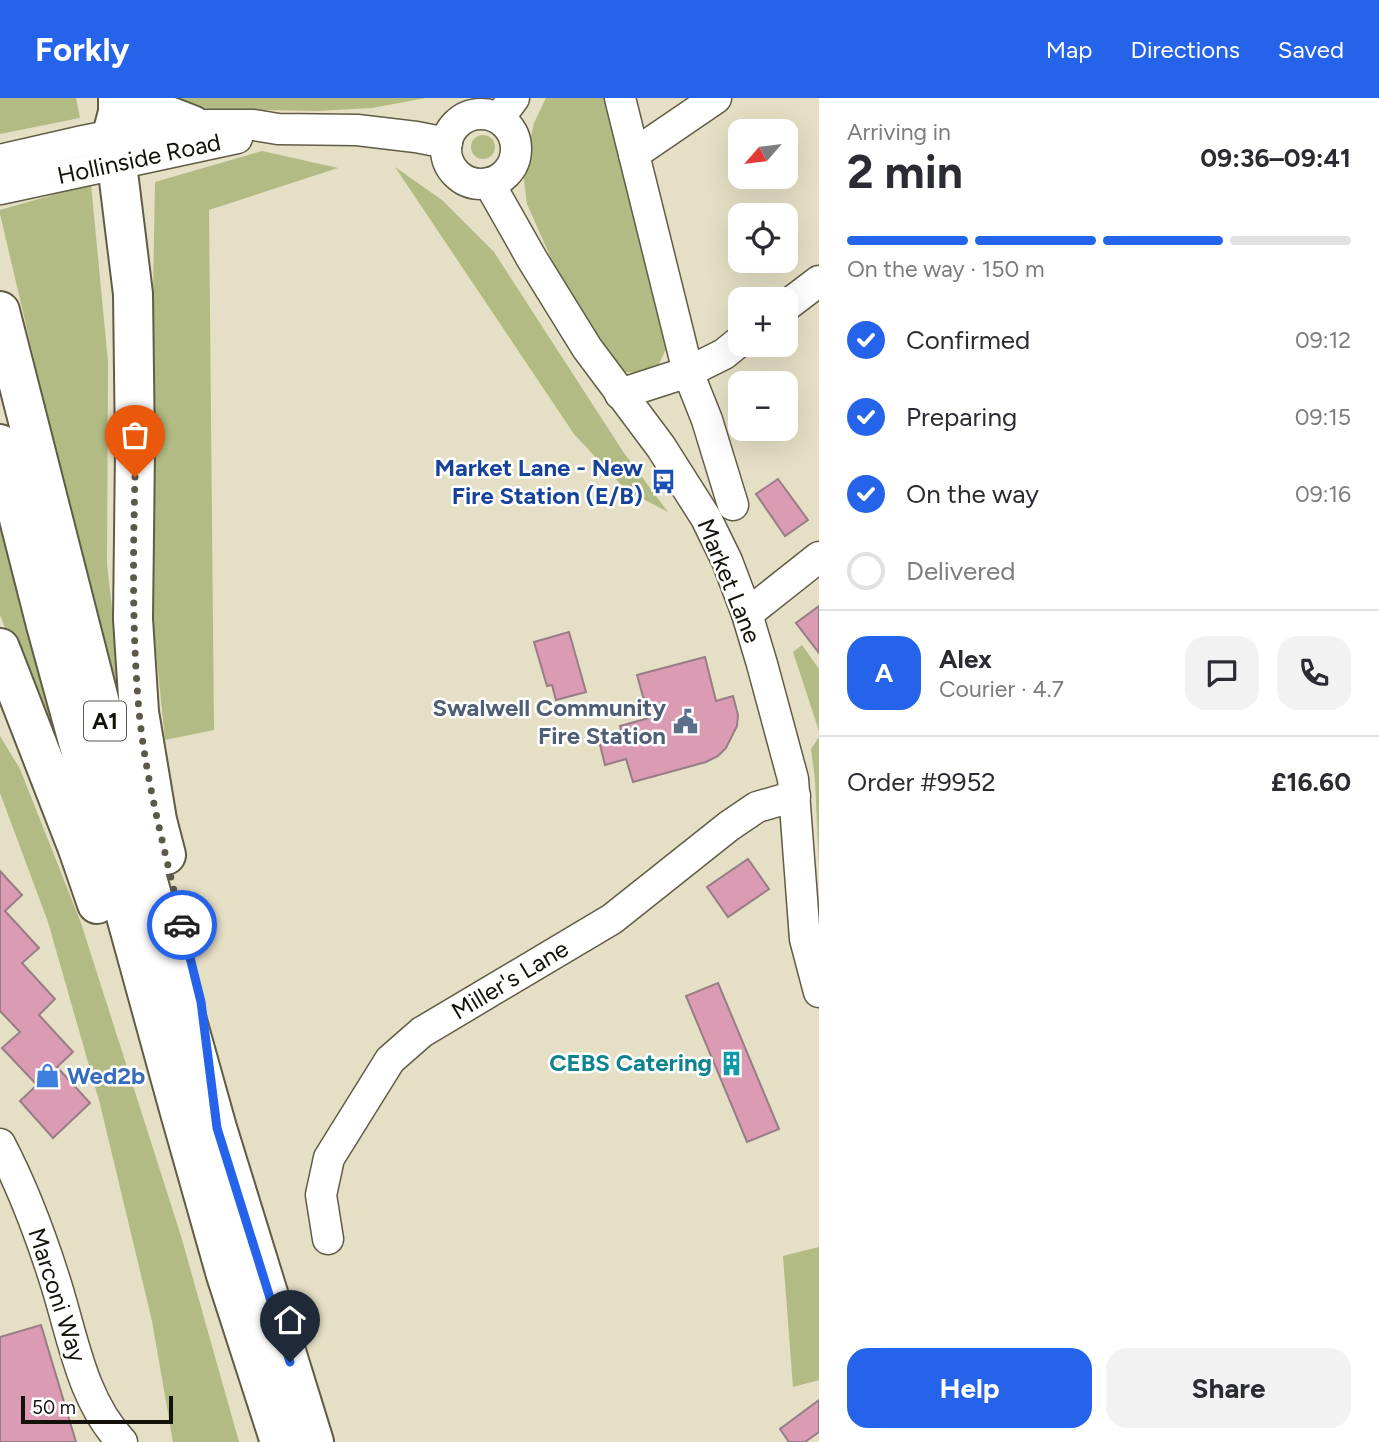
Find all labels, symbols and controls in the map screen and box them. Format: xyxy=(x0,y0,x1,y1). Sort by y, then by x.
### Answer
text: Forkly xyxy=(35,30,130,69)
text: Map xyxy=(1046,35,1092,64)
text: Directions xyxy=(1130,35,1240,64)
text: Saved xyxy=(1278,35,1344,64)
text: Arriving in xyxy=(847,118,951,146)
north arrow xyxy=(728,119,798,189)
map controls xyxy=(728,119,798,441)
street label: Hollinside Road xyxy=(54,127,223,190)
text: 09:36–09:41 xyxy=(1200,142,1351,174)
text: 2 min xyxy=(847,144,963,200)
button: locate xyxy=(728,203,798,273)
text: On the way · 150 m xyxy=(847,255,1044,283)
button: + xyxy=(728,287,798,357)
icon: check xyxy=(847,321,885,359)
text: Confirmed xyxy=(906,324,1030,356)
text: 09:12 xyxy=(1295,326,1351,354)
button: − xyxy=(728,371,798,441)
icon: check xyxy=(847,398,885,436)
text: Preparing xyxy=(906,401,1017,433)
text: 09:15 xyxy=(1295,403,1351,431)
pin xyxy=(105,405,165,477)
icon: bag xyxy=(116,416,154,454)
place label: Market Lane - New Fire Station (E/B) xyxy=(434,453,643,510)
bus stop icon: Market Lane - New Fire Station (E/B) xyxy=(649,468,677,496)
icon: check xyxy=(847,475,885,513)
text: On the way xyxy=(906,478,1039,510)
text: 09:16 xyxy=(1295,480,1351,508)
street label: Market Lane xyxy=(691,514,768,647)
text: Delivered xyxy=(906,555,1015,587)
button: chat xyxy=(1185,636,1259,710)
button: phone xyxy=(1277,636,1351,710)
text: Alex xyxy=(939,643,992,675)
text: A xyxy=(875,657,893,689)
text: Courier · 4.7 xyxy=(939,675,1064,703)
place label: Swalwell Community Fire Station xyxy=(432,693,666,750)
road number: A1 xyxy=(84,702,126,740)
public building icon: Swalwell Community Fire Station xyxy=(672,708,700,736)
text: Order #9952 xyxy=(847,766,996,798)
text: £16.60 xyxy=(1271,766,1351,798)
courier xyxy=(147,890,217,960)
icon: car xyxy=(163,906,201,944)
street label: Miller's Lane xyxy=(446,933,573,1026)
place label: CEBS Catering xyxy=(549,1048,712,1077)
building icon: CEBS Catering xyxy=(718,1049,746,1077)
place label: Wed2b xyxy=(67,1061,145,1090)
shop icon: Wed2b xyxy=(33,1062,61,1090)
street label: Marconi Way xyxy=(22,1224,93,1366)
pin xyxy=(260,1290,320,1362)
icon: home xyxy=(271,1301,309,1339)
button: Help xyxy=(847,1348,1092,1428)
button: Share xyxy=(1106,1348,1351,1428)
scale bar xyxy=(21,1393,173,1425)
text: 50 m xyxy=(32,1396,76,1419)

